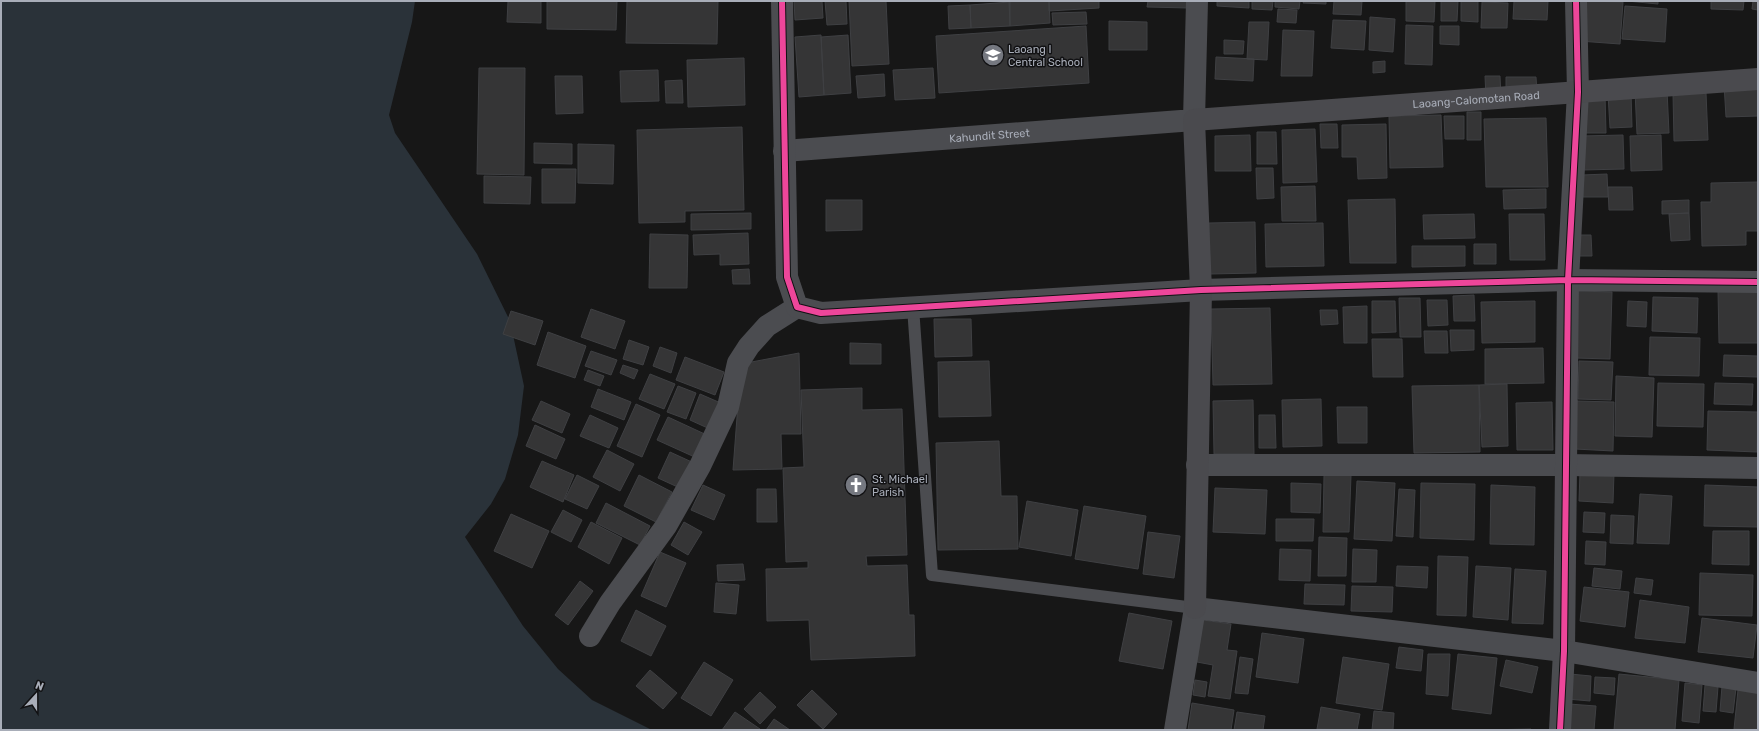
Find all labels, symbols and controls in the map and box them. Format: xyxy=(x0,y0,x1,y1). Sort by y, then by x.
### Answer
school or university icon: Laoang I Central School xyxy=(980,42,1006,68)
place label: Laoang I Central School xyxy=(1008,43,1083,69)
street label: Laoang-Calomotan Road xyxy=(1412,88,1540,111)
street label: Kahundit Street xyxy=(949,126,1031,145)
church icon: St. Michael Parish xyxy=(843,472,869,498)
place label: St. Michael Parish xyxy=(872,473,928,499)
north arrow xyxy=(16,675,56,715)
text: N xyxy=(33,679,46,694)

